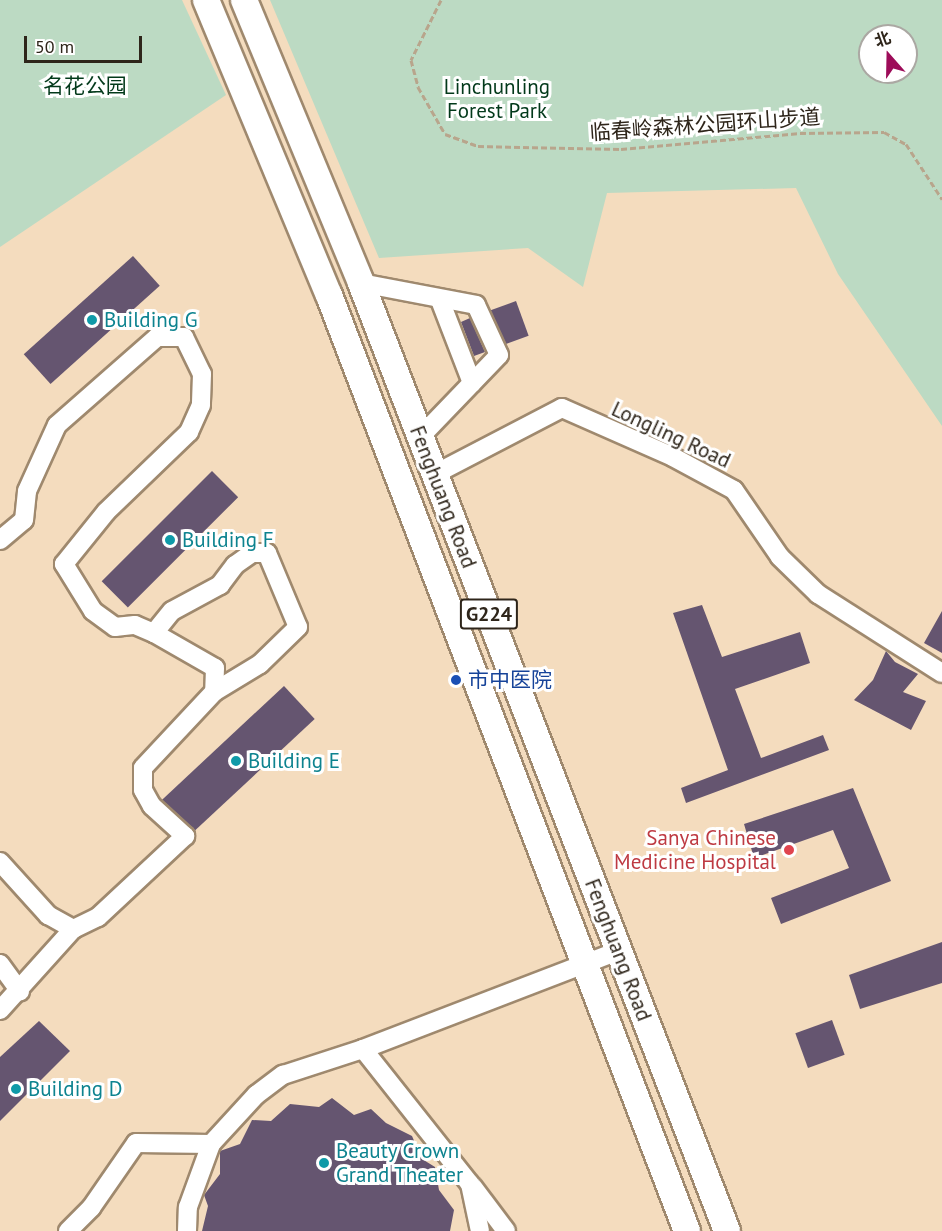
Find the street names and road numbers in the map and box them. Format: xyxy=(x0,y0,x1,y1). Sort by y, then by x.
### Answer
street label: 临春岭森林公园环山步道 xyxy=(589,104,821,146)
street label: Longling Road xyxy=(608,396,734,474)
street label: Fenghuang Road xyxy=(404,422,482,572)
road number: G224 xyxy=(459,597,519,631)
street label: Fenghuang Road xyxy=(579,875,657,1025)

